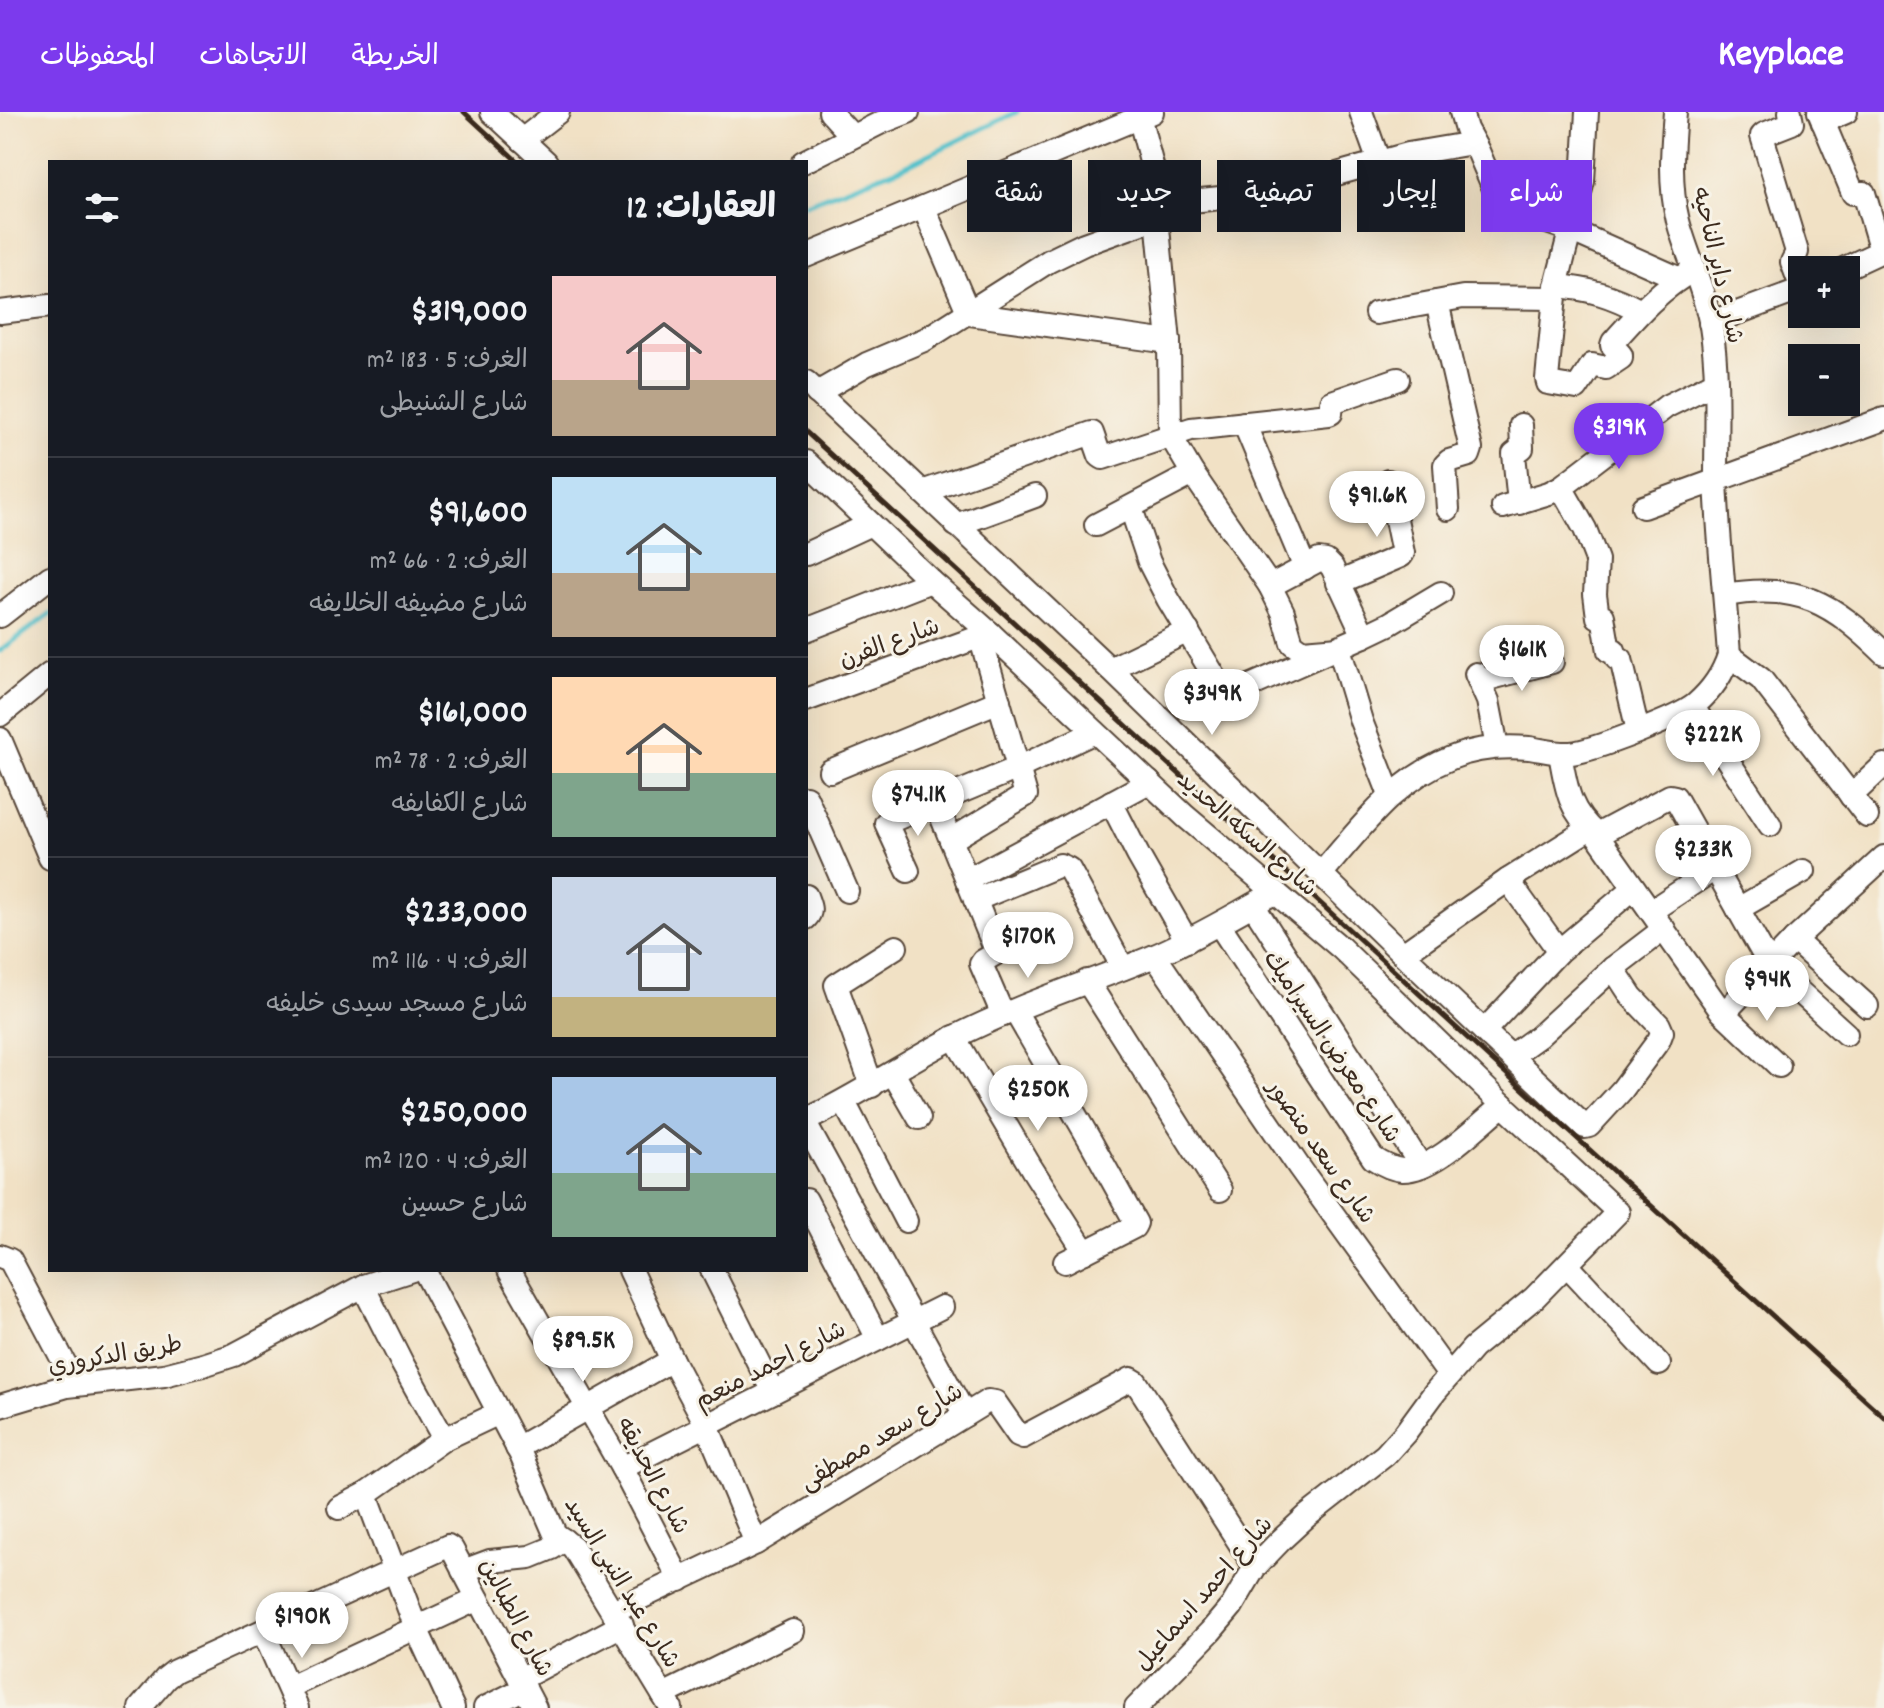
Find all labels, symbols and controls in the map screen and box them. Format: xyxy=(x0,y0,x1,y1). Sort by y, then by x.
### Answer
text: Keyplace xyxy=(1718,29,1844,84)
text: المحفوظات xyxy=(40,39,155,79)
text: الاتجاهات xyxy=(199,39,307,79)
text: الخريطة xyxy=(351,39,439,79)
chip: شقة xyxy=(967,160,1072,232)
chip: جديد xyxy=(1088,160,1201,232)
chip: تصفية xyxy=(1217,160,1341,232)
chip: إيجار xyxy=(1357,160,1465,232)
chip: شراء xyxy=(1481,160,1592,232)
street label: شارع داير الناحيه xyxy=(1682,184,1751,347)
icon: filters xyxy=(80,186,124,230)
text: العقارات: 12 xyxy=(626,186,776,235)
map controls xyxy=(1788,256,1860,416)
button: + xyxy=(1788,256,1860,328)
text: $319,000 xyxy=(411,289,528,338)
icon: home xyxy=(616,308,712,404)
text: الغرف: 5 · 183 m² xyxy=(367,343,528,380)
button: − xyxy=(1788,344,1860,416)
text: شارع الشنيطى xyxy=(379,386,528,423)
pin: $319K xyxy=(1563,403,1675,471)
text: $319K xyxy=(1592,410,1646,447)
pin: $91.6K xyxy=(1312,471,1442,539)
text: $91.6K xyxy=(1347,478,1407,515)
text: $91,600 xyxy=(428,490,528,539)
icon: home xyxy=(616,509,712,605)
text: الغرف: 2 · 66 m² xyxy=(370,544,528,581)
text: شارع مضيفه الخلايفه xyxy=(309,587,528,624)
street label: شارع الفرن xyxy=(835,611,945,679)
pin: $161K xyxy=(1466,625,1578,693)
text: $161K xyxy=(1497,632,1547,669)
pin: $349K xyxy=(1156,669,1268,737)
text: $349K xyxy=(1182,676,1242,713)
text: $161,000 xyxy=(417,690,528,739)
icon: home xyxy=(616,709,712,805)
pin: $222K xyxy=(1657,710,1769,778)
text: $222K xyxy=(1683,717,1743,754)
text: الغرف: 2 · 78 m² xyxy=(375,744,528,781)
street label: شارع السكه الحديد xyxy=(1168,765,1324,906)
pin: $74.1K xyxy=(853,770,983,838)
text: $74.1K xyxy=(890,777,946,814)
text: شارع الكفايفه xyxy=(392,787,528,824)
pin: $233K xyxy=(1647,825,1759,893)
text: $233K xyxy=(1673,832,1733,869)
text: $233,000 xyxy=(404,890,528,939)
icon: home xyxy=(616,909,712,1005)
pin: $170K xyxy=(972,912,1084,980)
text: $170K xyxy=(1000,919,1056,956)
text: الغرف: 4 · 116 m² xyxy=(372,944,528,981)
street label: شارع معرض السيراميك xyxy=(1253,945,1408,1151)
pin: $94K xyxy=(1720,955,1814,1023)
text: $94K xyxy=(1743,962,1791,999)
text: شارع مسجد سيدى خليفه xyxy=(266,987,528,1024)
pin: $250K xyxy=(982,1065,1094,1133)
text: $250K xyxy=(1007,1072,1069,1109)
street label: شارع سعد منصور xyxy=(1256,1072,1382,1232)
text: $250,000 xyxy=(400,1090,528,1139)
icon: home xyxy=(616,1109,712,1205)
text: الغرف: 4 · 120 m² xyxy=(365,1144,528,1181)
text: شارع حسين xyxy=(401,1187,528,1224)
street label: شارع احمد منعم xyxy=(690,1314,853,1419)
pin: $89.5K xyxy=(518,1316,648,1384)
text: $89.5K xyxy=(551,1323,615,1360)
street label: طريق الدكروري xyxy=(46,1328,185,1385)
street label: شارع سعد مصطفى xyxy=(794,1376,971,1501)
street label: شارع الحديقه xyxy=(606,1412,696,1541)
street label: شارع عبد النبى السيد xyxy=(554,1491,687,1676)
street label: شارع احمد اسماعيل xyxy=(1128,1510,1282,1680)
street label: شارع الطبالين xyxy=(469,1553,560,1684)
pin: $190K xyxy=(246,1592,358,1660)
text: $190K xyxy=(274,1599,330,1636)

